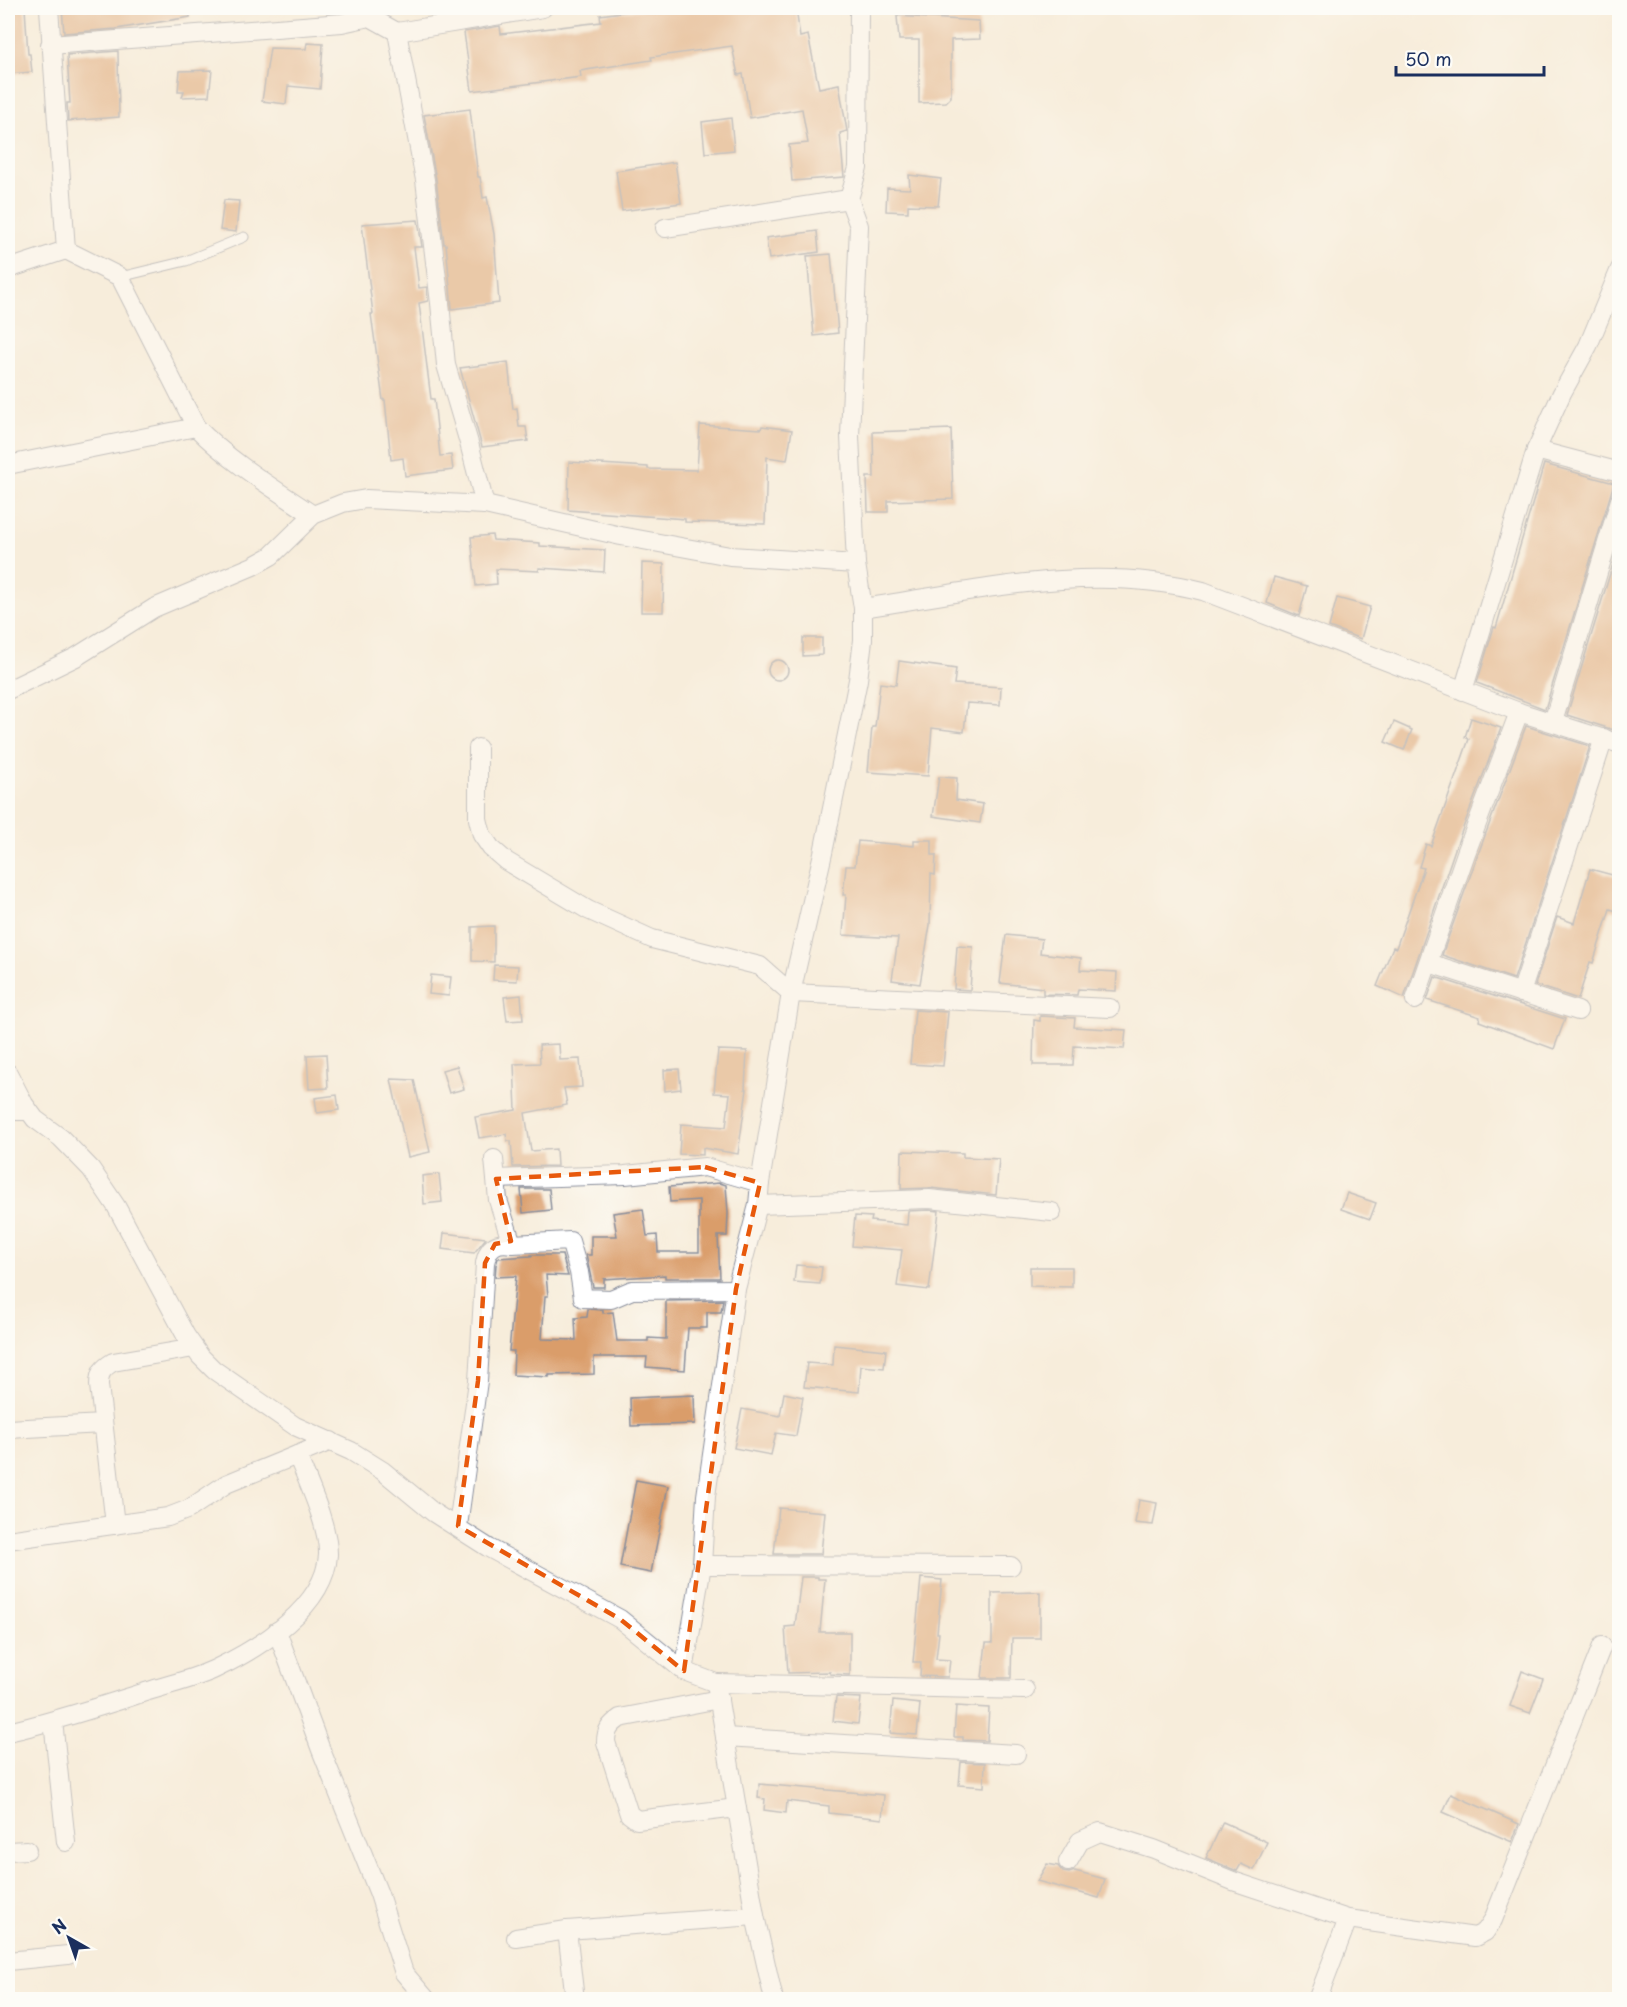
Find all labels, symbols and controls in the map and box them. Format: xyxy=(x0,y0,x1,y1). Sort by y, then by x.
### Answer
scale bar xyxy=(1396,39,1544,77)
text: 50 m xyxy=(1405,45,1452,72)
north arrow xyxy=(39,1908,99,1968)
text: N xyxy=(46,1912,71,1939)

